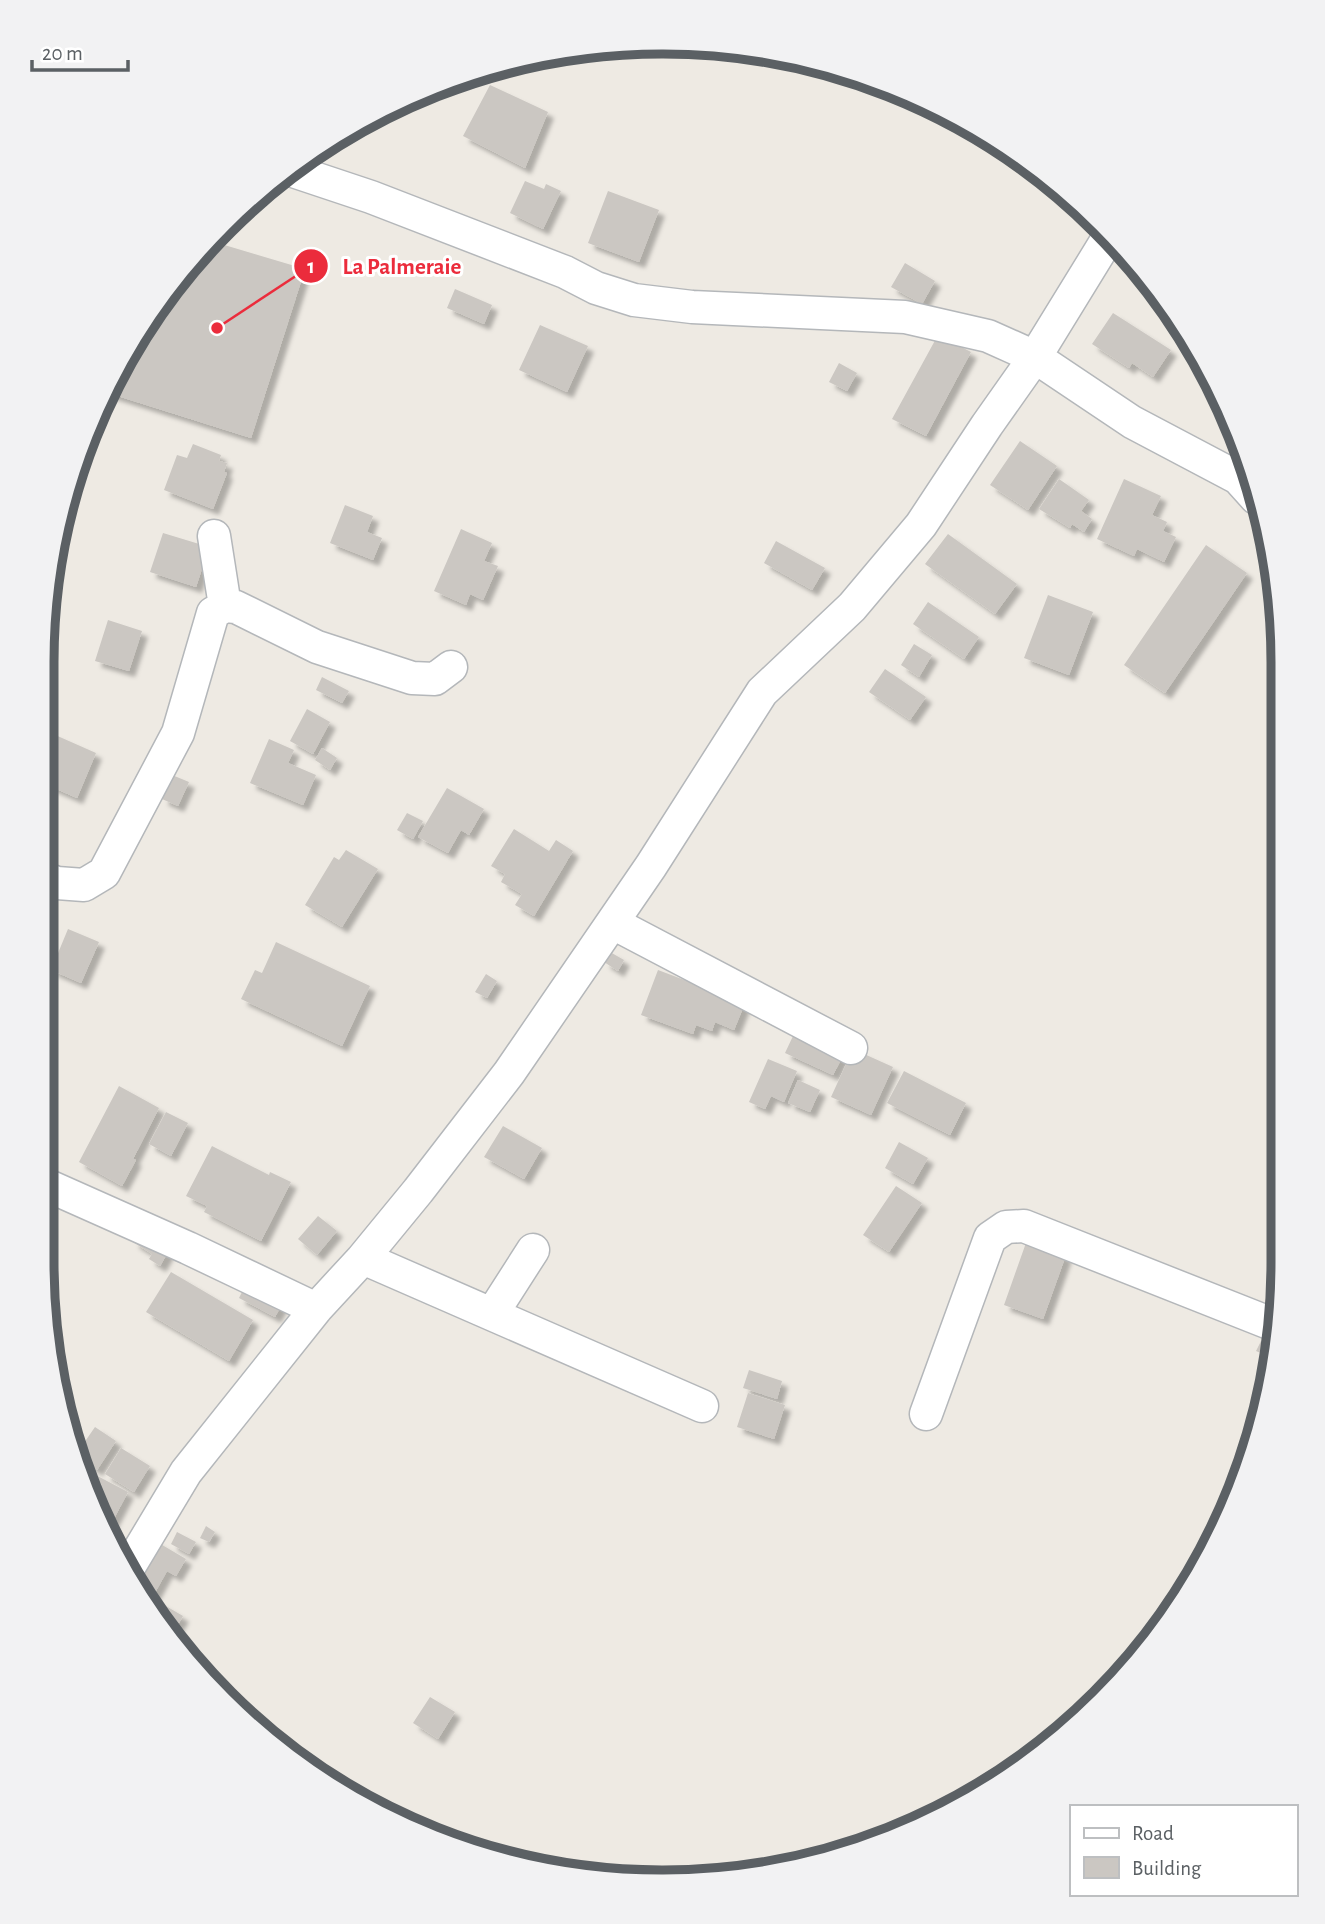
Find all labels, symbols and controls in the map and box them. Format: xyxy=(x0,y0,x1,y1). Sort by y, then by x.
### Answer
scale bar xyxy=(32,28,128,72)
text: 20 m xyxy=(42,43,83,64)
callout: La Palmeraie xyxy=(294,244,476,288)
text: 1 xyxy=(307,256,315,277)
text: La Palmeraie xyxy=(343,256,462,279)
legend xyxy=(1070,1805,1297,1896)
text: Road xyxy=(1132,1823,1174,1844)
text: Building xyxy=(1132,1858,1202,1879)

